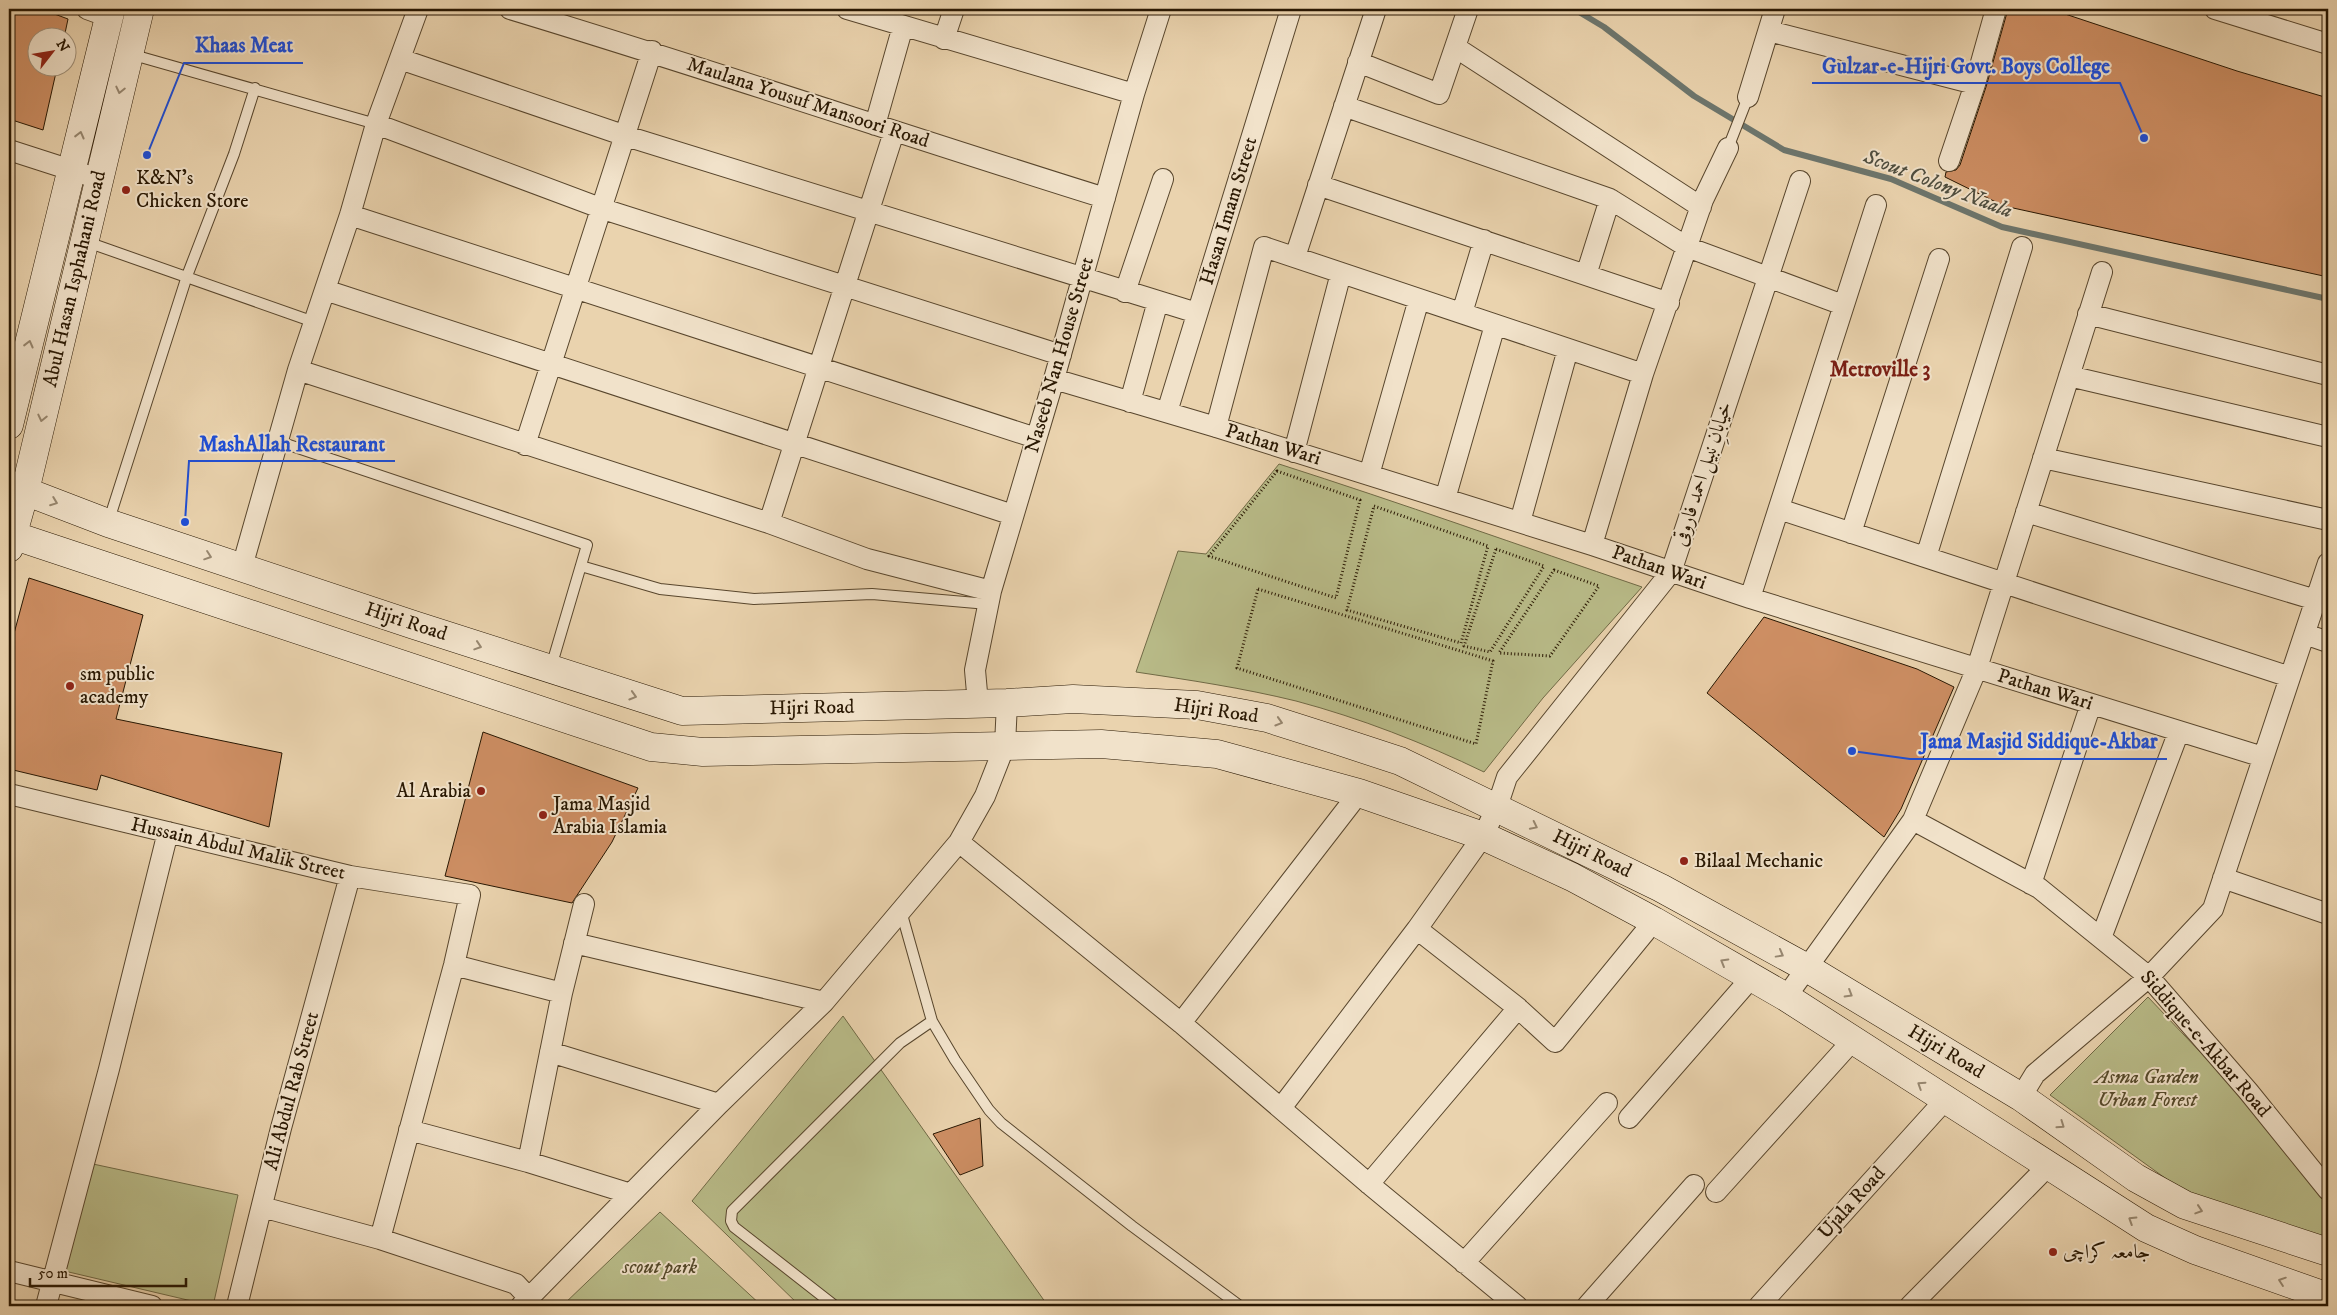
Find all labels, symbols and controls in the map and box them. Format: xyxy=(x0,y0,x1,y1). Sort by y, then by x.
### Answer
callout: Khaas Meat xyxy=(184,27,303,63)
north arrow xyxy=(28,28,78,78)
text: Khaas Meat xyxy=(195,33,293,59)
text: N xyxy=(52,36,73,56)
callout: Gulzar-e-Hijri Govt. Boys College xyxy=(1812,47,2120,83)
street label: Maulana Yousuf Mansoori Road xyxy=(684,52,932,154)
text: Gulzar-e-Hijri Govt. Boys College xyxy=(1822,54,2110,81)
one-way arrow xyxy=(115,86,126,95)
one-way arrow xyxy=(74,131,85,140)
street label: Hasan Imam Street xyxy=(1195,134,1263,288)
water label: Scout Colony Naala xyxy=(1859,143,2016,224)
place label: K&N's Chicken Store xyxy=(136,166,249,214)
street label: Abul Hasan Isphahani Road xyxy=(38,168,112,390)
marker: K&N's Chicken Store xyxy=(120,184,132,196)
street label: Naseeb Nan House Street xyxy=(1020,254,1100,456)
one-way arrow xyxy=(23,340,34,349)
district label: Metroville 3 xyxy=(1830,357,1930,383)
street label: خیابانِ نبیل احمد فاروقی xyxy=(1668,399,1741,550)
one-way arrow xyxy=(37,414,48,423)
street label: Pathan Wari xyxy=(1222,419,1324,471)
callout: MashAllah Restaurant xyxy=(189,425,395,461)
text: MashAllah Restaurant xyxy=(199,432,385,458)
one-way arrow xyxy=(50,496,58,506)
street label: Pathan Wari xyxy=(1608,540,1710,596)
one-way arrow xyxy=(203,550,211,560)
street label: Hijri Road xyxy=(362,597,450,647)
one-way arrow xyxy=(473,640,482,650)
place label: sm public academy xyxy=(80,662,155,710)
street label: Pathan Wari xyxy=(1994,664,2096,716)
marker: sm public academy xyxy=(64,680,76,692)
one-way arrow xyxy=(628,691,636,701)
street label: Hijri Road xyxy=(1172,693,1260,729)
street label: Hijri Road xyxy=(769,695,855,721)
one-way arrow xyxy=(1275,716,1283,726)
callout: Jama Masjid Siddique-Akbar xyxy=(1910,723,2167,759)
text: Jama Masjid Siddique-Akbar xyxy=(1918,729,2159,756)
place label: Al Arabia xyxy=(396,779,472,804)
marker: Al Arabia xyxy=(475,785,487,797)
place label: Jama Masjid Arabia Islamia xyxy=(551,792,668,840)
marker: Jama Masjid Arabia Islamia xyxy=(537,809,549,821)
street label: Hussain Abdul Malik Street xyxy=(128,812,348,886)
one-way arrow xyxy=(1529,819,1538,830)
street label: Hijri Road xyxy=(1548,824,1636,884)
place label: Bilaal Mechanic xyxy=(1694,849,1823,874)
marker: Bilaal Mechanic xyxy=(1678,855,1690,867)
one-way arrow xyxy=(1775,947,1784,957)
one-way arrow xyxy=(1721,958,1730,968)
street label: Siddique-e-Akbar Road xyxy=(2134,965,2276,1123)
one-way arrow xyxy=(1843,987,1852,997)
street label: Ali Abdul Rab Street xyxy=(259,1009,325,1173)
street label: Hijri Road xyxy=(1903,1019,1989,1085)
park label: Asma Garden Urban Forest xyxy=(2093,1065,2199,1113)
one-way arrow xyxy=(1918,1082,1927,1091)
one-way arrow xyxy=(2055,1119,2065,1128)
street label: Ujala Road xyxy=(1813,1162,1891,1244)
one-way arrow xyxy=(2194,1204,2203,1214)
one-way arrow xyxy=(2128,1216,2137,1226)
place label: جامعہ کراچی xyxy=(2063,1240,2150,1265)
marker: جامعہ کراچی xyxy=(2047,1246,2059,1258)
scale bar xyxy=(30,1255,186,1287)
park label: scout park xyxy=(622,1255,698,1280)
text: 50 m xyxy=(38,1264,68,1283)
one-way arrow xyxy=(2279,1277,2287,1287)

